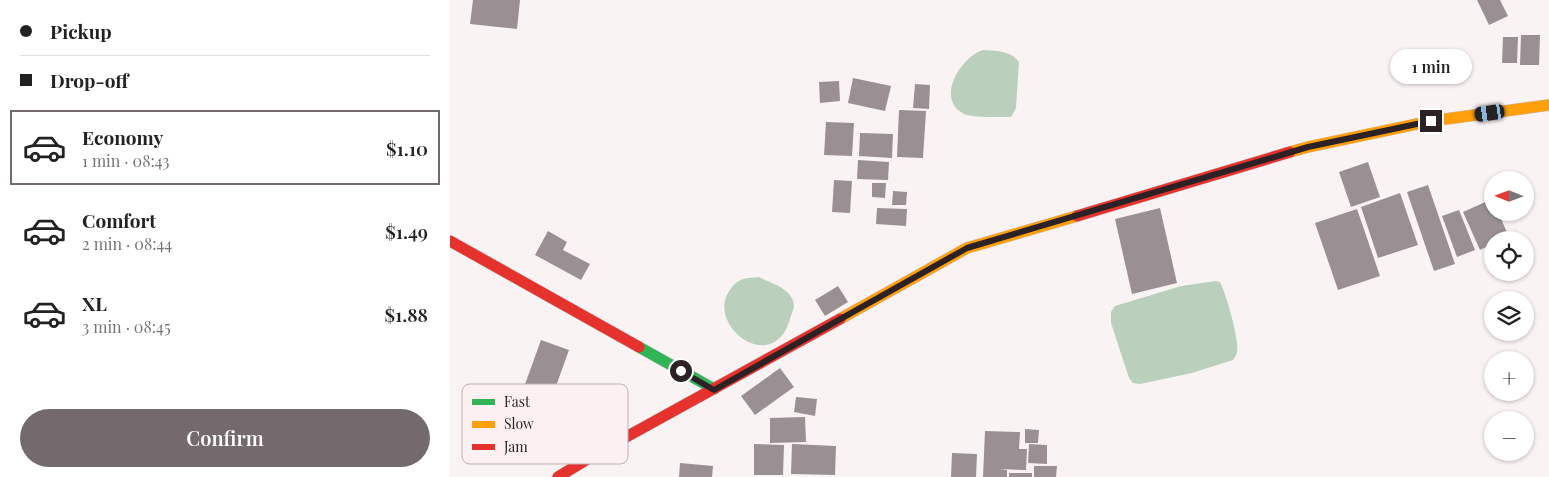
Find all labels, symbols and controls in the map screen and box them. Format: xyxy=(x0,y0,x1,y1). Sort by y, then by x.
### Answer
text: Pickup xyxy=(50,18,112,44)
callout: 1 min xyxy=(1390,48,1472,84)
text: 1 min xyxy=(1412,56,1450,77)
text: Drop-off xyxy=(50,67,128,93)
car xyxy=(1474,103,1505,123)
route end xyxy=(1420,110,1442,132)
text: Economy xyxy=(82,124,163,150)
icon: car xyxy=(22,125,67,170)
text: $1.10 xyxy=(386,135,428,161)
text: 1 min · 08:43 xyxy=(82,150,170,171)
north arrow xyxy=(1484,171,1534,221)
map controls xyxy=(1484,171,1534,461)
text: Comfort xyxy=(82,207,156,233)
icon: car xyxy=(22,208,67,253)
text: $1.49 xyxy=(385,218,428,244)
button: locate xyxy=(1484,231,1534,281)
text: 2 min · 08:44 xyxy=(82,233,172,254)
text: XL xyxy=(82,290,107,316)
icon: car xyxy=(22,291,67,336)
button: layers xyxy=(1484,291,1534,341)
text: $1.88 xyxy=(384,301,428,327)
text: 3 min · 08:45 xyxy=(82,316,171,337)
button: + xyxy=(1484,351,1534,401)
route start xyxy=(670,360,692,382)
legend xyxy=(462,384,628,464)
text: Fast xyxy=(504,392,531,411)
button: Confirm xyxy=(20,409,430,467)
button: − xyxy=(1484,411,1534,461)
text: Slow xyxy=(504,414,534,433)
text: Jam xyxy=(503,437,528,456)

